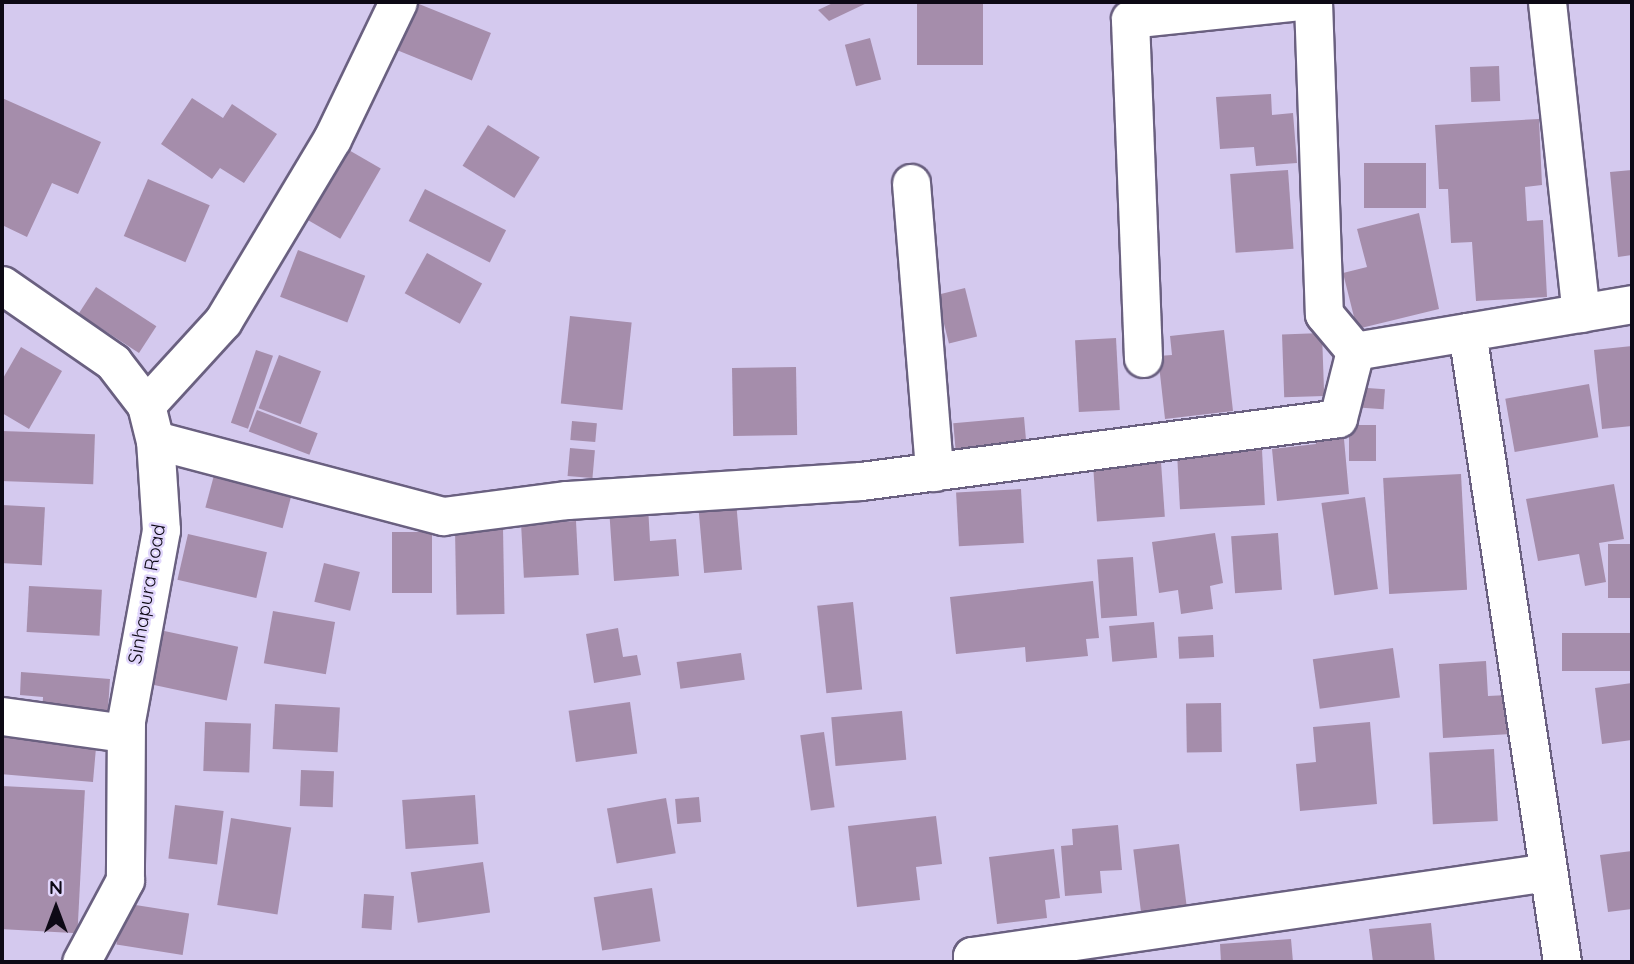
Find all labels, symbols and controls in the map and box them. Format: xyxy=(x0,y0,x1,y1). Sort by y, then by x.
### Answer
street label: Sinhapura Road xyxy=(124,522,170,666)
north arrow xyxy=(21,873,91,943)
text: N xyxy=(49,875,63,899)

